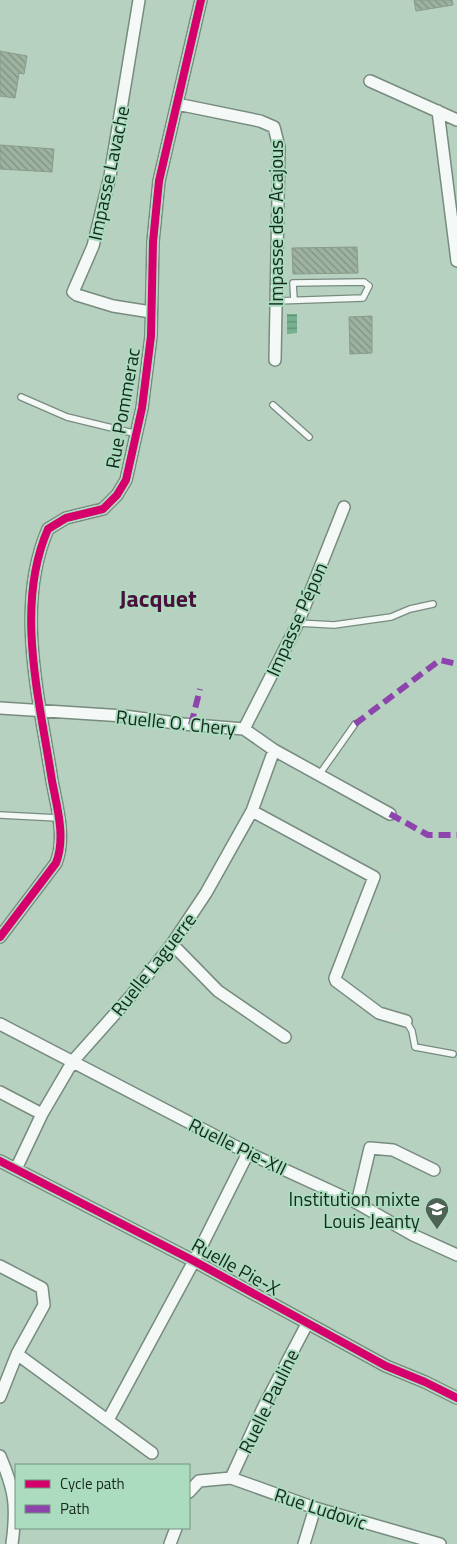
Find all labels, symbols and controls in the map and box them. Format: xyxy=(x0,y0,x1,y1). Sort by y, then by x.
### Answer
street label: Impasse Lavache xyxy=(80,103,136,243)
street label: Impasse des Acajous xyxy=(261,140,290,306)
street label: Rue Pommerac xyxy=(97,345,147,471)
street label: Impasse Pépon xyxy=(258,557,334,681)
district label: Jacquet xyxy=(119,580,197,616)
street label: Ruelle O. Chery xyxy=(115,701,237,743)
street label: Ruelle Laguerre xyxy=(103,906,203,1022)
street label: Ruelle Pie-XII xyxy=(184,1110,292,1182)
place label: Institution mixte Louis Jeanty xyxy=(289,1184,420,1235)
school or university icon: Institution mixte Louis Jeanty xyxy=(424,1196,450,1230)
street label: Ruelle Pie-X xyxy=(187,1230,286,1302)
street label: Ruelle Pauline xyxy=(230,1344,306,1458)
legend xyxy=(15,1464,190,1529)
text: Cycle path xyxy=(60,1472,125,1495)
street label: Rue Ludovic xyxy=(271,1479,371,1537)
text: Path xyxy=(60,1497,90,1520)

